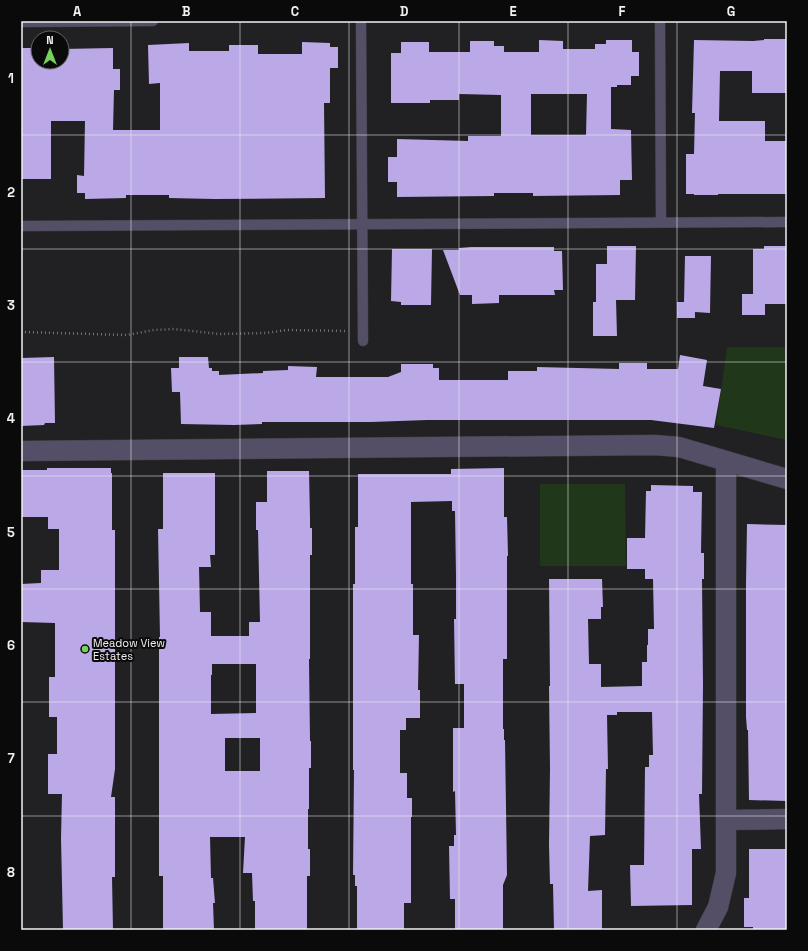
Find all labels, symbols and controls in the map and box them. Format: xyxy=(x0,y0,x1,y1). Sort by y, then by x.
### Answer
text: A xyxy=(73,3,82,20)
text: B xyxy=(182,3,191,20)
text: C xyxy=(291,3,299,20)
text: D xyxy=(400,3,409,20)
text: E xyxy=(509,3,517,20)
text: F xyxy=(619,3,626,20)
text: G xyxy=(727,3,735,20)
north arrow xyxy=(30,30,70,70)
text: N xyxy=(46,33,54,47)
text: 1 xyxy=(8,70,14,87)
text: 2 xyxy=(7,184,15,201)
text: 3 xyxy=(7,297,15,314)
text: 4 xyxy=(7,410,15,427)
text: 5 xyxy=(7,524,15,541)
place label: Meadow View Estates xyxy=(93,636,165,663)
text: 6 xyxy=(7,637,15,654)
marker: Meadow View Estates xyxy=(80,644,90,654)
text: 7 xyxy=(7,750,15,767)
text: 8 xyxy=(7,864,15,881)

